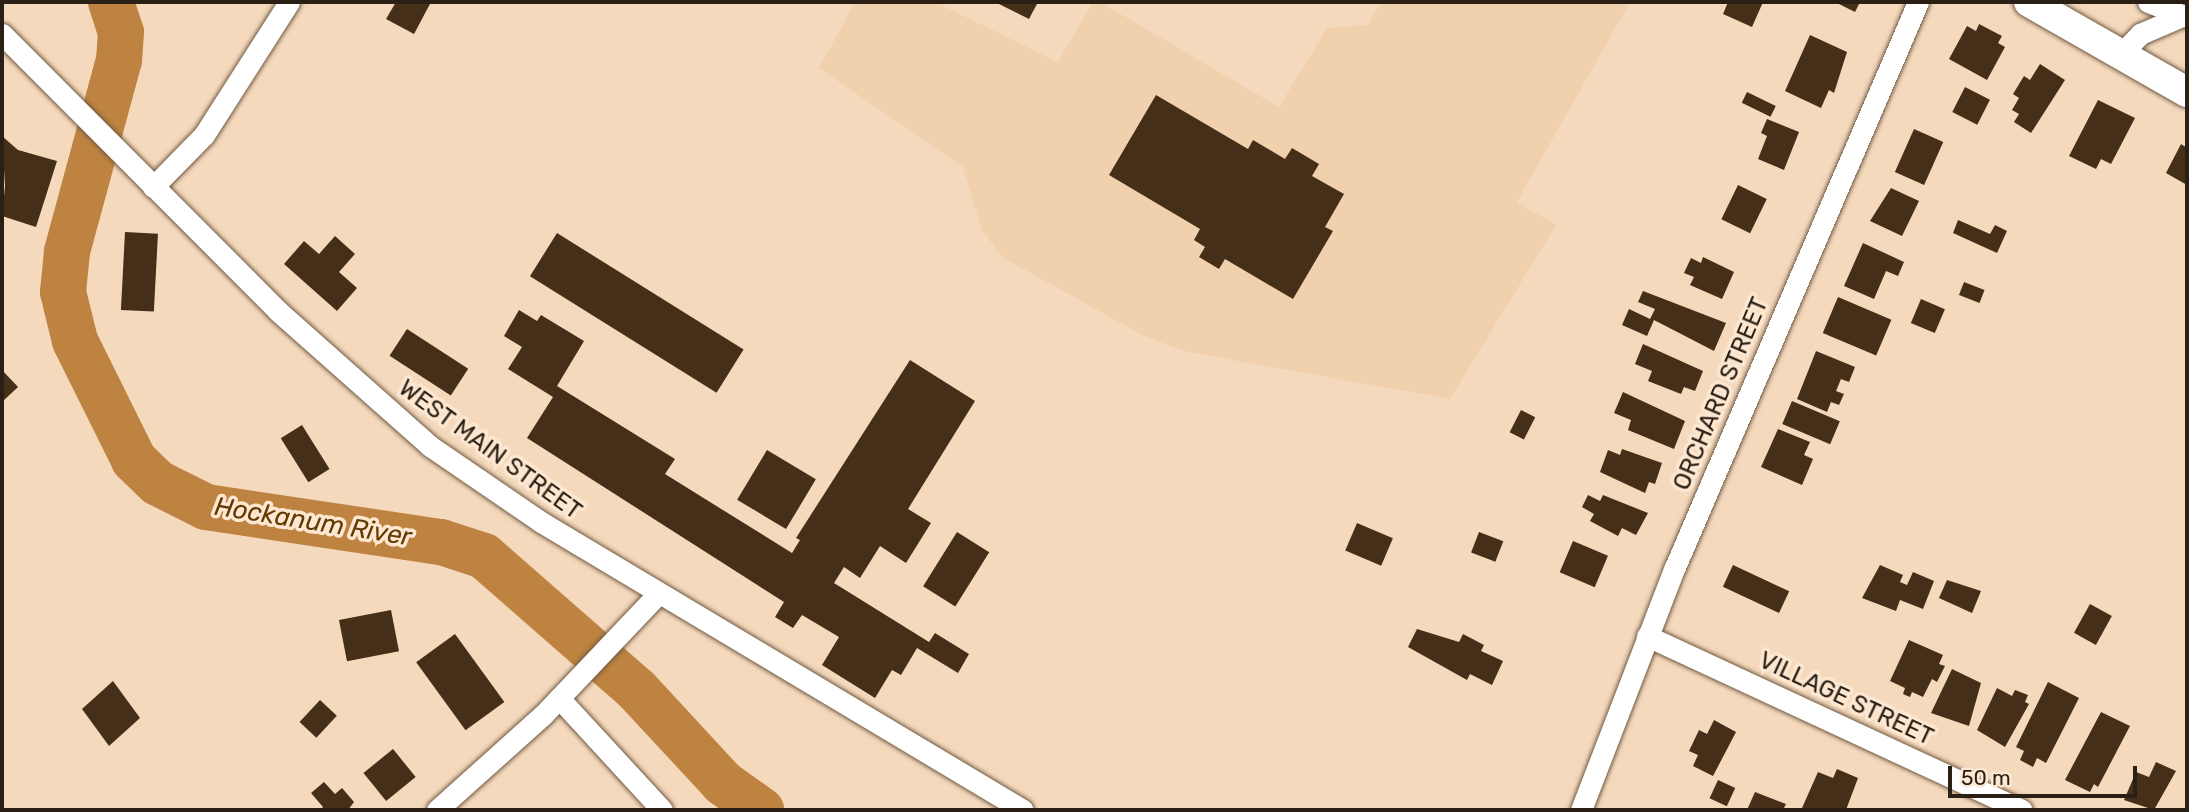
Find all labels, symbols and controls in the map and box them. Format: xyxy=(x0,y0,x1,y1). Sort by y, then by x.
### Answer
street label: ORCHARD STREET xyxy=(1667,293,1775,495)
street label: WEST MAIN STREET xyxy=(393,374,587,526)
water label: Hockanum River xyxy=(212,491,414,553)
street label: VILLAGE STREET xyxy=(1754,646,1938,752)
scale bar xyxy=(1951,752,2140,796)
text: 50 m xyxy=(1961,765,2011,790)

